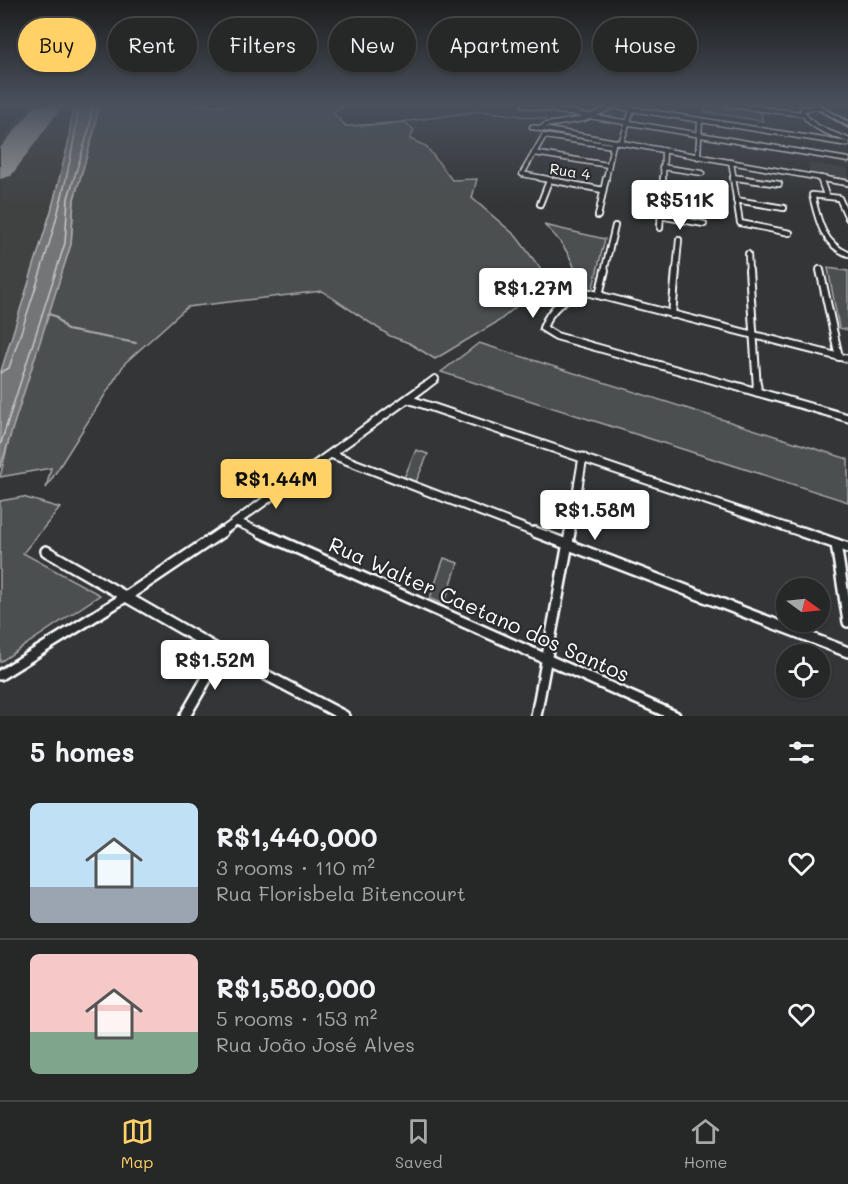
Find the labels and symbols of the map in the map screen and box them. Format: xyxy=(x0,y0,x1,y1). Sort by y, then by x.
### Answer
street label: Rua 4 xyxy=(548,158,592,184)
pin: R$511K xyxy=(631,180,729,231)
pin: R$1.27M xyxy=(478,268,588,319)
pin: R$1.44M xyxy=(221,459,331,510)
pin: R$1.58M xyxy=(540,490,650,541)
street label: Rua Walter Caetano dos Santos xyxy=(325,530,634,687)
north arrow xyxy=(776,578,830,632)
pin: R$1.52M xyxy=(160,640,270,691)

